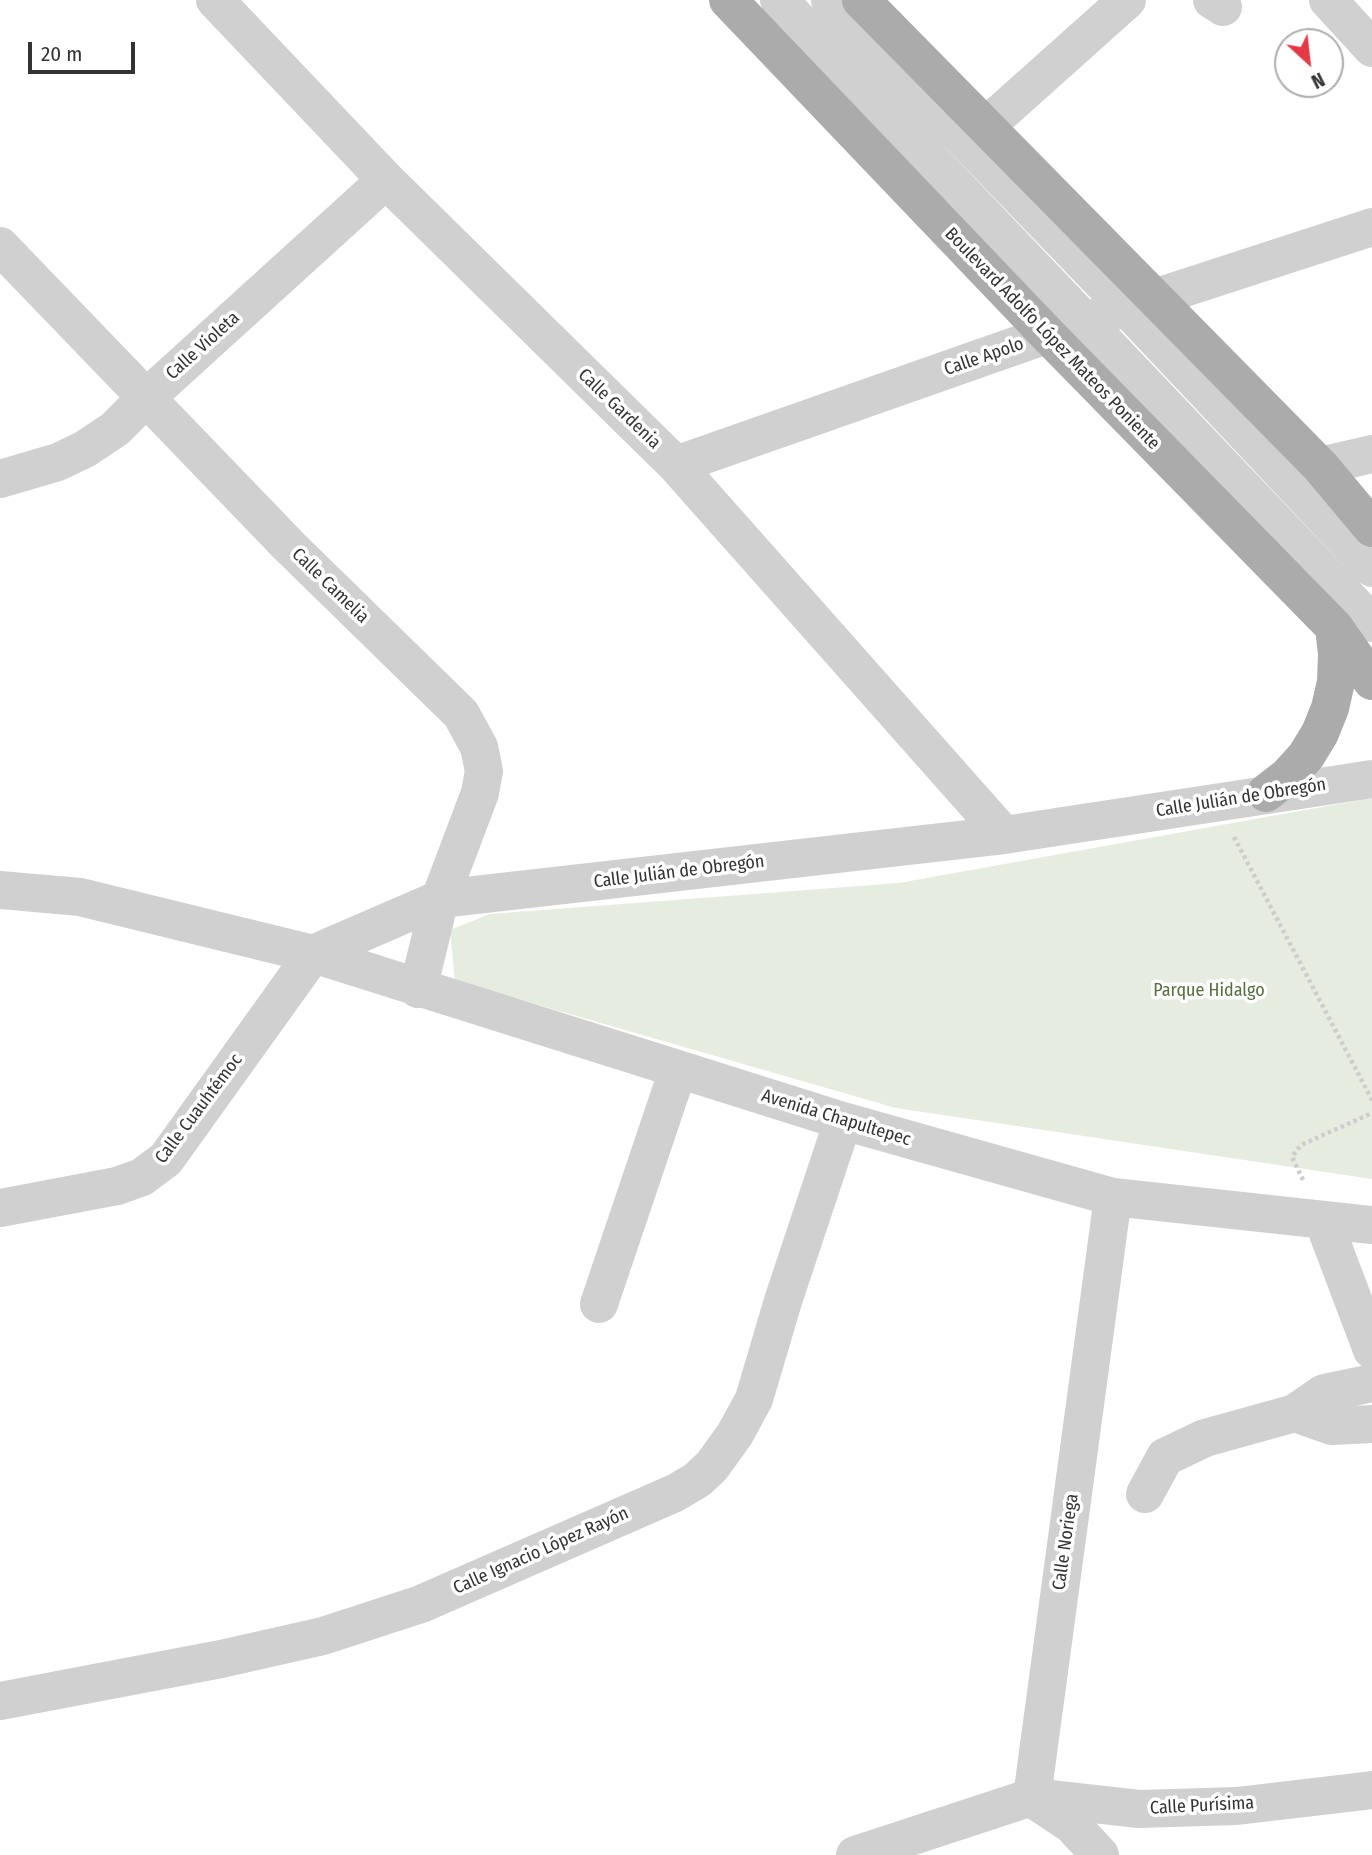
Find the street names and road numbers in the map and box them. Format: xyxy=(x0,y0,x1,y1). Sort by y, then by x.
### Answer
street label: Boulevard Adolfo López Mateos Poniente xyxy=(940,223,1164,455)
street label: Calle Violeta xyxy=(162,307,244,385)
street label: Calle Apolo xyxy=(941,333,1027,381)
street label: Calle Gardenia xyxy=(573,364,665,454)
street label: Calle Camelia xyxy=(287,544,373,628)
street label: Calle Julián de Obregón xyxy=(1154,774,1328,822)
street label: Calle Julián de Obregón xyxy=(592,851,766,893)
street label: Calle Cuauhtémoc xyxy=(151,1050,247,1168)
street label: Avenida Chapultepec xyxy=(759,1085,913,1151)
street label: Calle Noriega xyxy=(1049,1492,1083,1592)
street label: Calle Ignacio López Rayón xyxy=(450,1503,632,1599)
street label: Calle Purísima xyxy=(1149,1792,1255,1820)

